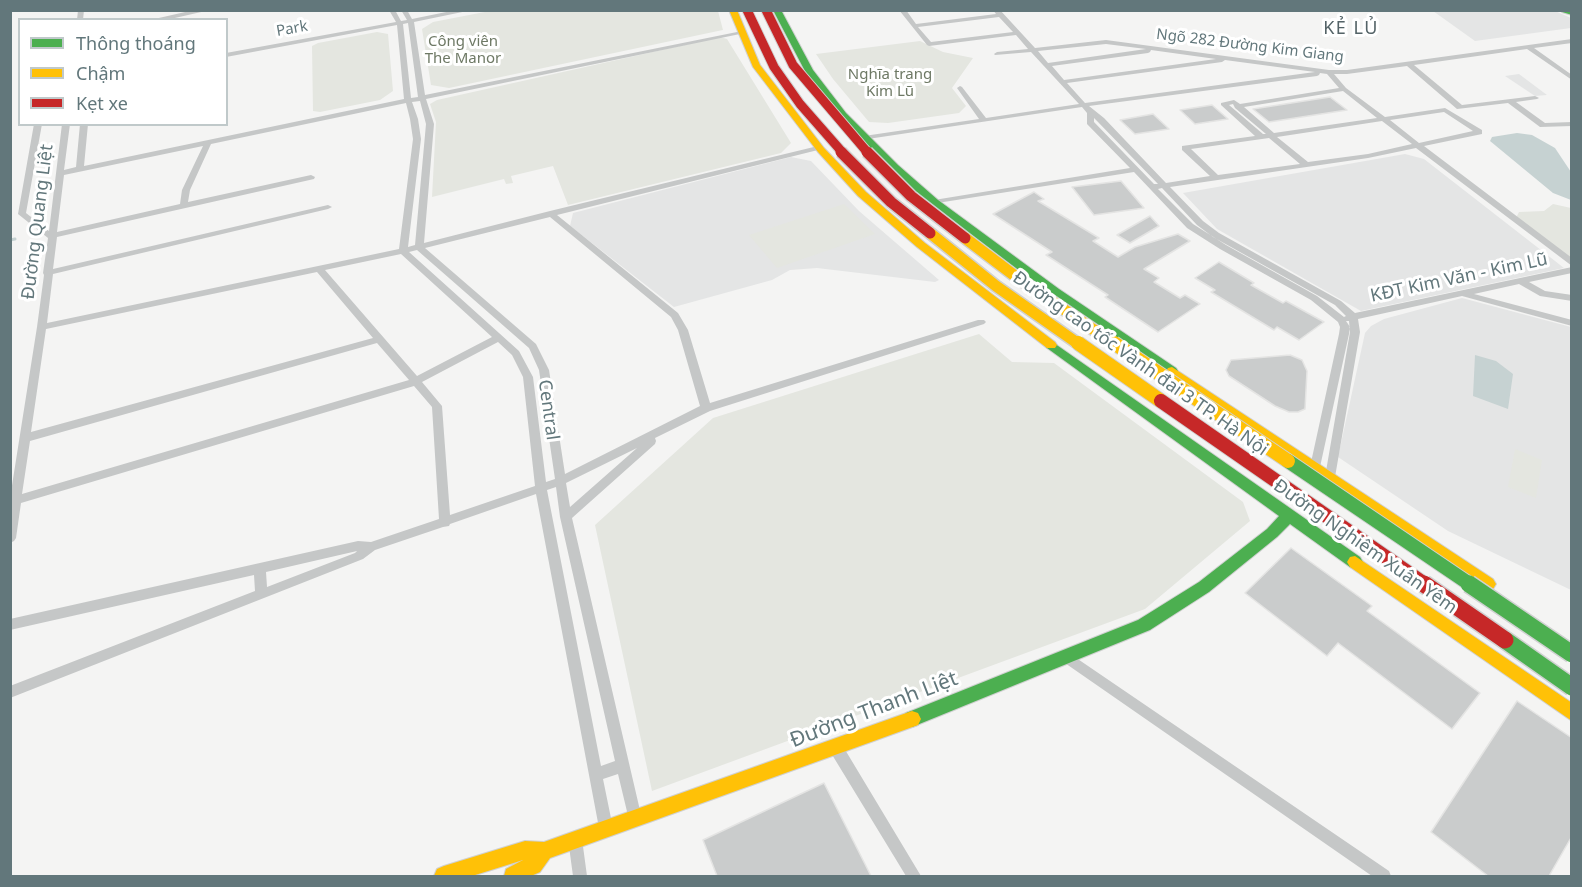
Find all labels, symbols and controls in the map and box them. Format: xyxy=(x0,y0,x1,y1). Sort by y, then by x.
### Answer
street label: Park xyxy=(275,17,309,41)
legend xyxy=(18,18,228,126)
district label: KẺ LỦ xyxy=(1323,18,1379,40)
street label: Ngõ 282 Đường Kim Giang xyxy=(1155,26,1345,66)
text: Thông thoáng xyxy=(76,31,196,55)
park label: Công viên The Manor xyxy=(425,33,501,68)
text: Chậm xyxy=(76,61,125,85)
park label: Nghĩa trang Kim Lũ xyxy=(848,66,932,101)
text: Kẹt xe xyxy=(76,91,128,115)
street label: Đường Quang Liệt xyxy=(18,143,58,301)
street label: KĐT Kim Văn - Kim Lũ xyxy=(1369,249,1549,307)
street label: Đường cao tốc Vành đai 3 TP. Hà Nội xyxy=(1008,267,1272,461)
street label: Central xyxy=(533,378,563,442)
street label: Đường Nghiêm Xuân Yêm xyxy=(1269,475,1461,619)
street label: Đường Thanh Liệt xyxy=(787,666,961,754)

